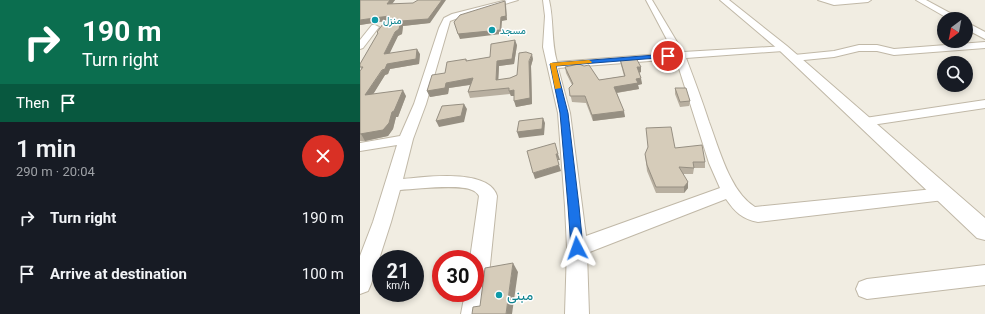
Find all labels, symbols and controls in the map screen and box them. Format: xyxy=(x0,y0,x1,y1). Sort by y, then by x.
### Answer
north arrow xyxy=(937,12,973,48)
map controls xyxy=(937,12,973,92)
text: 190 m xyxy=(82,15,161,48)
marker: منزل xyxy=(370,15,380,25)
place label: منزل xyxy=(383,15,402,27)
icon: right xyxy=(16,16,68,68)
marker: مسجد xyxy=(487,25,497,35)
place label: مسجد xyxy=(500,25,526,37)
pin xyxy=(651,39,685,73)
icon: arrive xyxy=(657,45,679,67)
text: Turn right xyxy=(82,49,159,70)
button: search xyxy=(937,56,973,92)
icon: arrive xyxy=(57,92,79,114)
text: Then xyxy=(16,94,49,112)
text: 1 min xyxy=(16,135,76,163)
button: close xyxy=(302,135,344,177)
text: 290 m · 20:04 xyxy=(16,164,95,179)
icon: right xyxy=(16,207,38,229)
text: Turn right xyxy=(50,209,116,227)
text: 190 m xyxy=(302,209,344,227)
position arrow xyxy=(556,227,598,269)
speed limit sign: 30 xyxy=(432,250,484,302)
text: 21 xyxy=(387,259,409,283)
icon: arrive xyxy=(16,263,38,285)
text: Arrive at destination xyxy=(50,265,187,283)
text: 100 m xyxy=(302,265,344,283)
text: km/h xyxy=(386,280,410,291)
place label: مبنى xyxy=(507,287,533,304)
marker: مبنى xyxy=(494,290,504,300)

